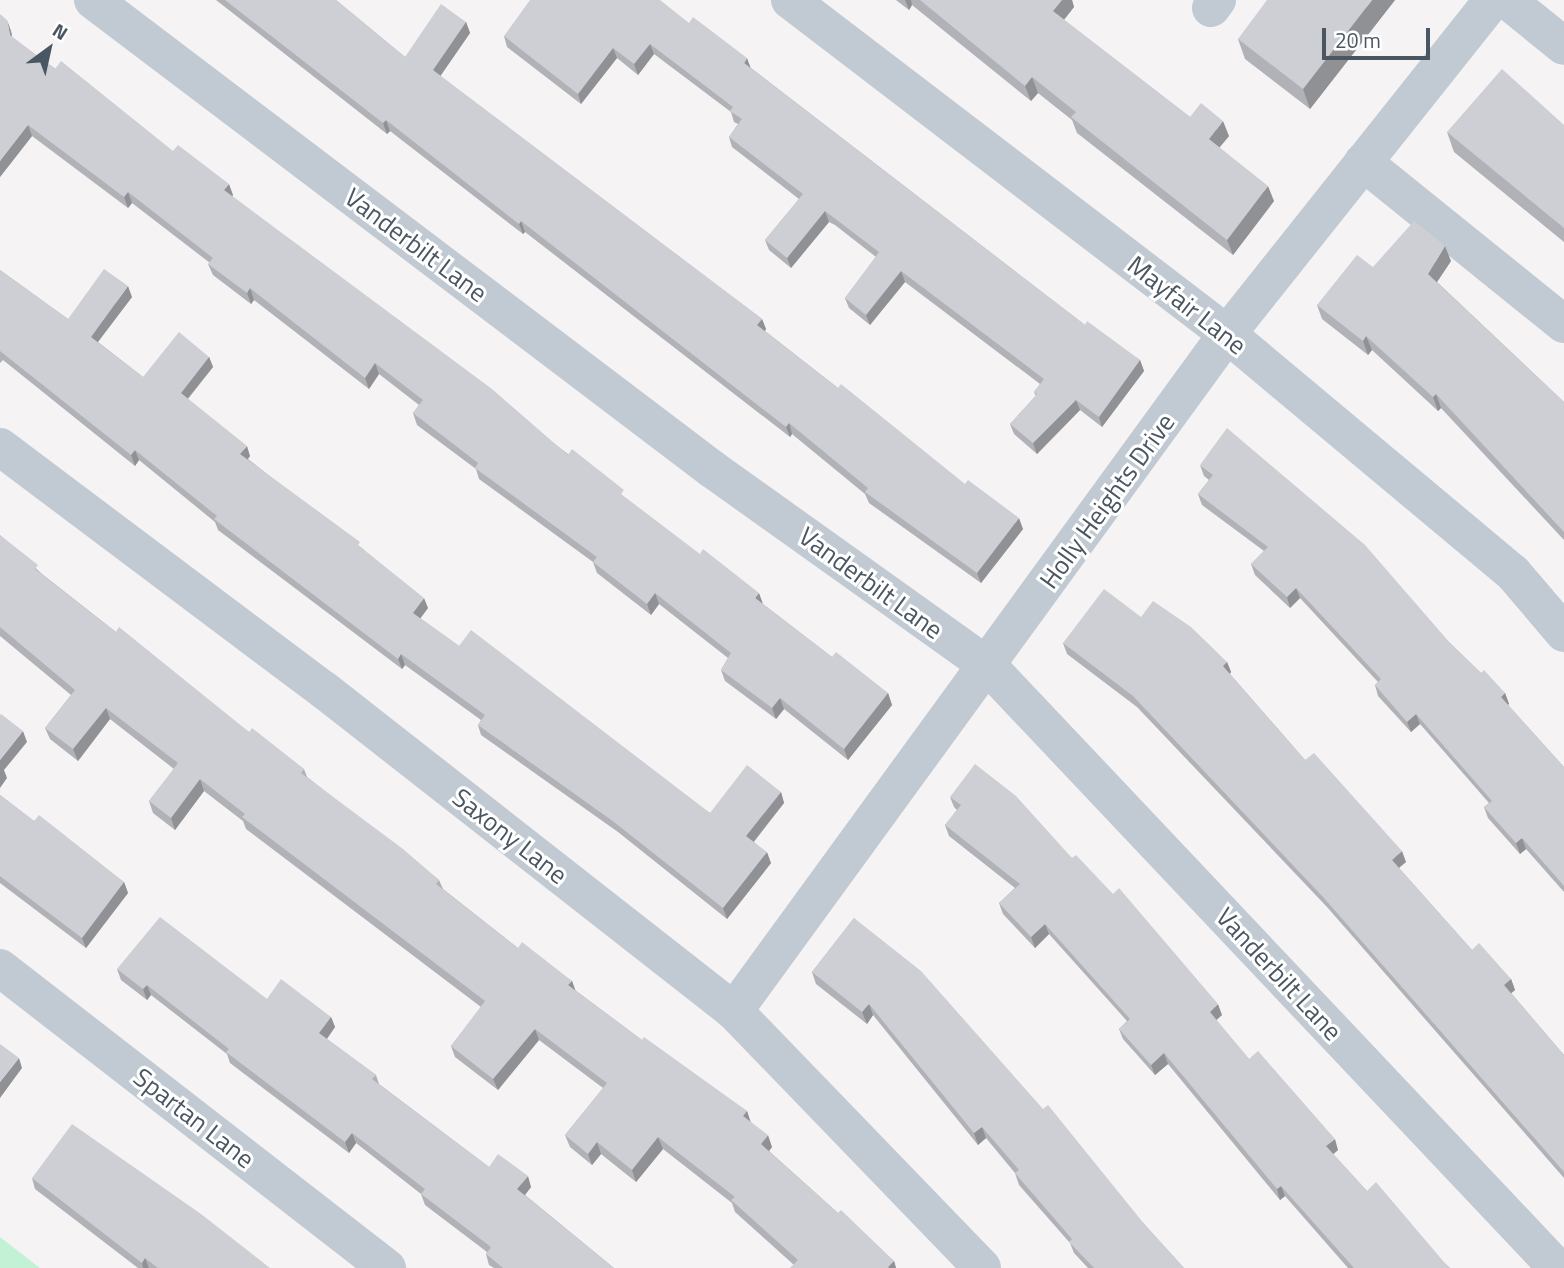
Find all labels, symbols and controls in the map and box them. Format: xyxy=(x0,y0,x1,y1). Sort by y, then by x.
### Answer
north arrow xyxy=(14,14,84,84)
scale bar xyxy=(1326,14,1434,58)
text: N xyxy=(47,15,74,47)
text: 20 m xyxy=(1335,24,1381,56)
street label: Vanderbilt Lane xyxy=(339,181,493,309)
street label: Mayfair Lane xyxy=(1121,249,1253,361)
street label: Holly Heights Drive xyxy=(1033,407,1181,595)
street label: Vanderbilt Lane xyxy=(793,520,949,646)
street label: Saxony Lane xyxy=(446,782,574,890)
street label: Vanderbilt Lane xyxy=(1210,901,1348,1047)
street label: Spartan Lane xyxy=(128,1061,260,1175)

